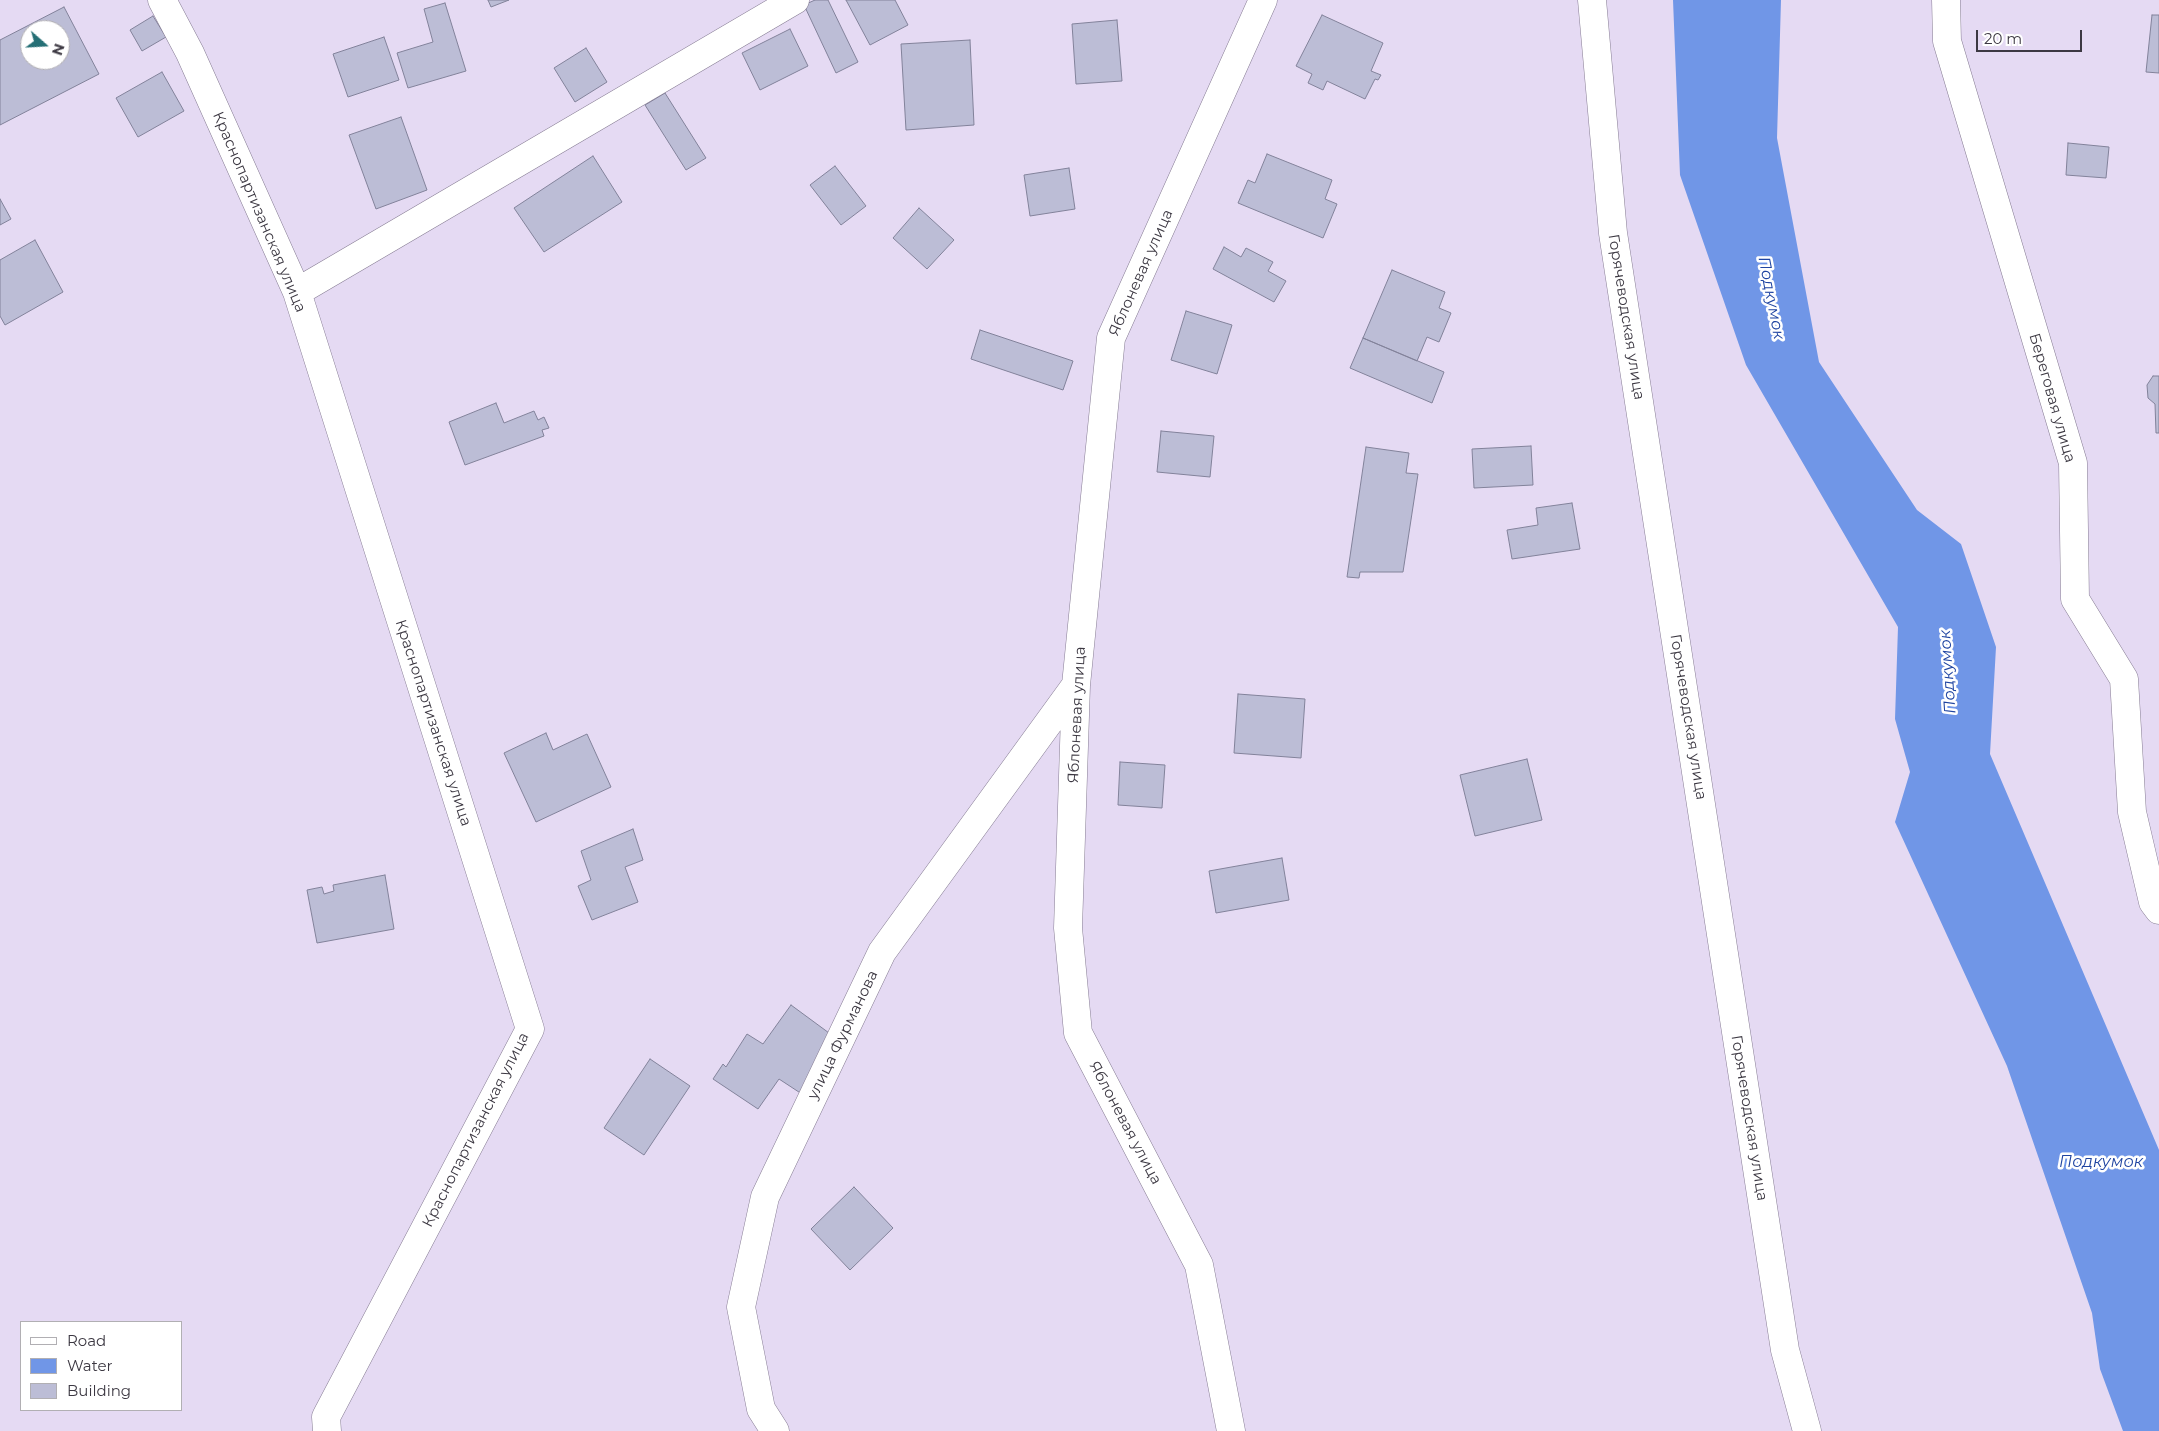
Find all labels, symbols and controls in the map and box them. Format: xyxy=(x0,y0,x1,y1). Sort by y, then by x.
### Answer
north arrow xyxy=(20,20,70,70)
scale bar xyxy=(1979,20,2085,52)
text: 20 m xyxy=(1984,29,2022,48)
text: N xyxy=(48,41,69,58)
street label: Краснопартизанская улица xyxy=(208,109,310,315)
street label: Яблоневая улица xyxy=(1105,207,1177,339)
street label: Горячеводская улица xyxy=(1604,233,1648,401)
water label: Подкумок xyxy=(1754,255,1788,341)
street label: Береговая улица xyxy=(2025,331,2079,465)
street label: Краснопартизанская улица xyxy=(391,617,475,829)
water label: Подкумок xyxy=(1935,629,1961,715)
street label: Горячеводская улица xyxy=(1666,633,1710,801)
street label: Яблоневая улица xyxy=(1064,646,1090,784)
street label: улица Фурманова xyxy=(804,968,882,1102)
street label: Краснопартизанская улица xyxy=(419,1030,533,1230)
street label: Горячеводская улица xyxy=(1727,1034,1771,1202)
street label: Яблоневая улица xyxy=(1085,1058,1165,1188)
water label: Подкумок xyxy=(2059,1152,2143,1172)
legend xyxy=(20,1321,182,1411)
text: Road xyxy=(67,1331,106,1350)
text: Water xyxy=(67,1356,113,1375)
text: Building xyxy=(67,1381,131,1400)

